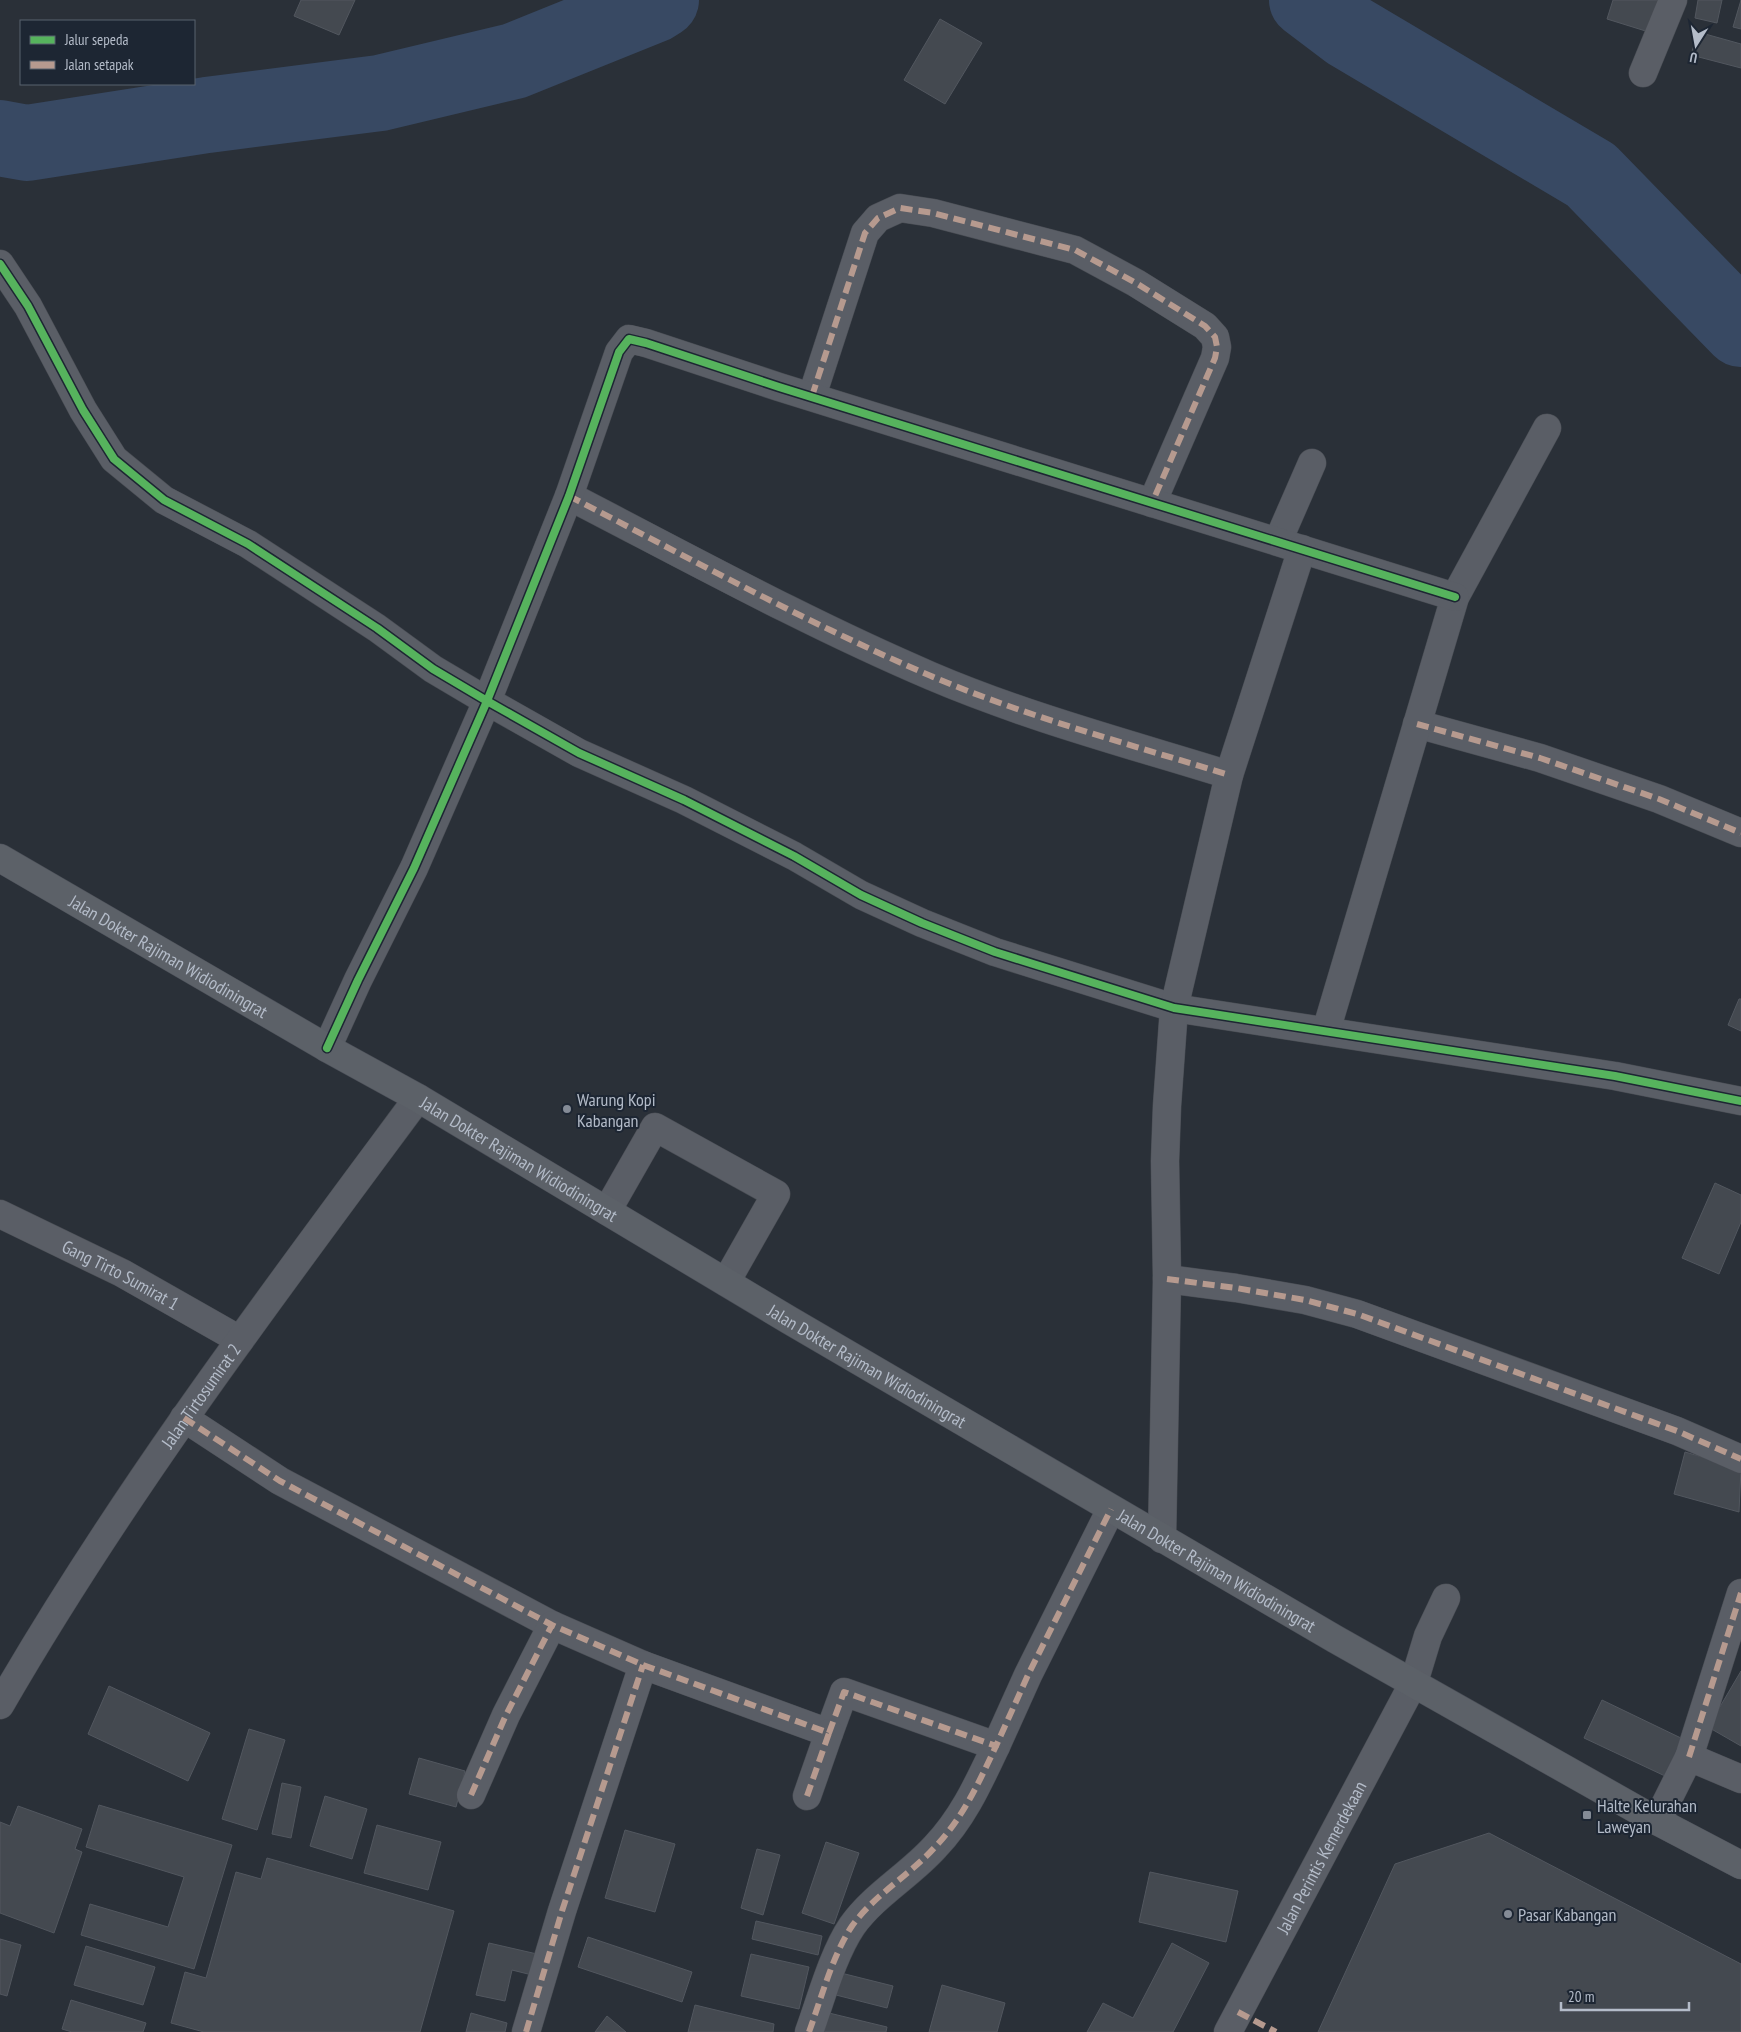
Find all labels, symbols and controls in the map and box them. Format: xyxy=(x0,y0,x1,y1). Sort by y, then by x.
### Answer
legend xyxy=(20,20,195,85)
north arrow xyxy=(1671,20,1721,70)
text: Jalur sepeda xyxy=(64,30,128,49)
text: U xyxy=(1688,48,1699,67)
text: Jalan setapak xyxy=(64,55,134,74)
street label: Jalan Dokter Rajiman Widiodiningrat xyxy=(64,889,272,1023)
place label: Warung Kopi Kabangan xyxy=(577,1088,656,1132)
street label: Jalan Dokter Rajiman Widiodiningrat xyxy=(416,1090,622,1226)
marker: Warung Kopi Kabangan xyxy=(561,1103,573,1115)
street label: Gang Tirto Sumirat 1 xyxy=(58,1234,183,1315)
street label: Jalan Dokter Rajiman Widiodiningrat xyxy=(763,1298,971,1433)
street label: Jalan Tirtosumirat 2 xyxy=(155,1339,245,1453)
street label: Jalan Dokter Rajiman Widiodiningrat xyxy=(1113,1503,1320,1637)
street label: Jalan Perintis Kemerdekaan xyxy=(1271,1777,1371,1938)
place label: Halte Kelurahan Laweyan xyxy=(1597,1794,1697,1838)
marker: Halte Kelurahan Laweyan xyxy=(1581,1809,1593,1821)
place label: Pasar Kabangan xyxy=(1518,1903,1616,1926)
marker: Pasar Kabangan xyxy=(1502,1908,1514,1920)
scale bar xyxy=(1561,1980,1688,2012)
text: 20 m xyxy=(1568,1987,1594,2006)

